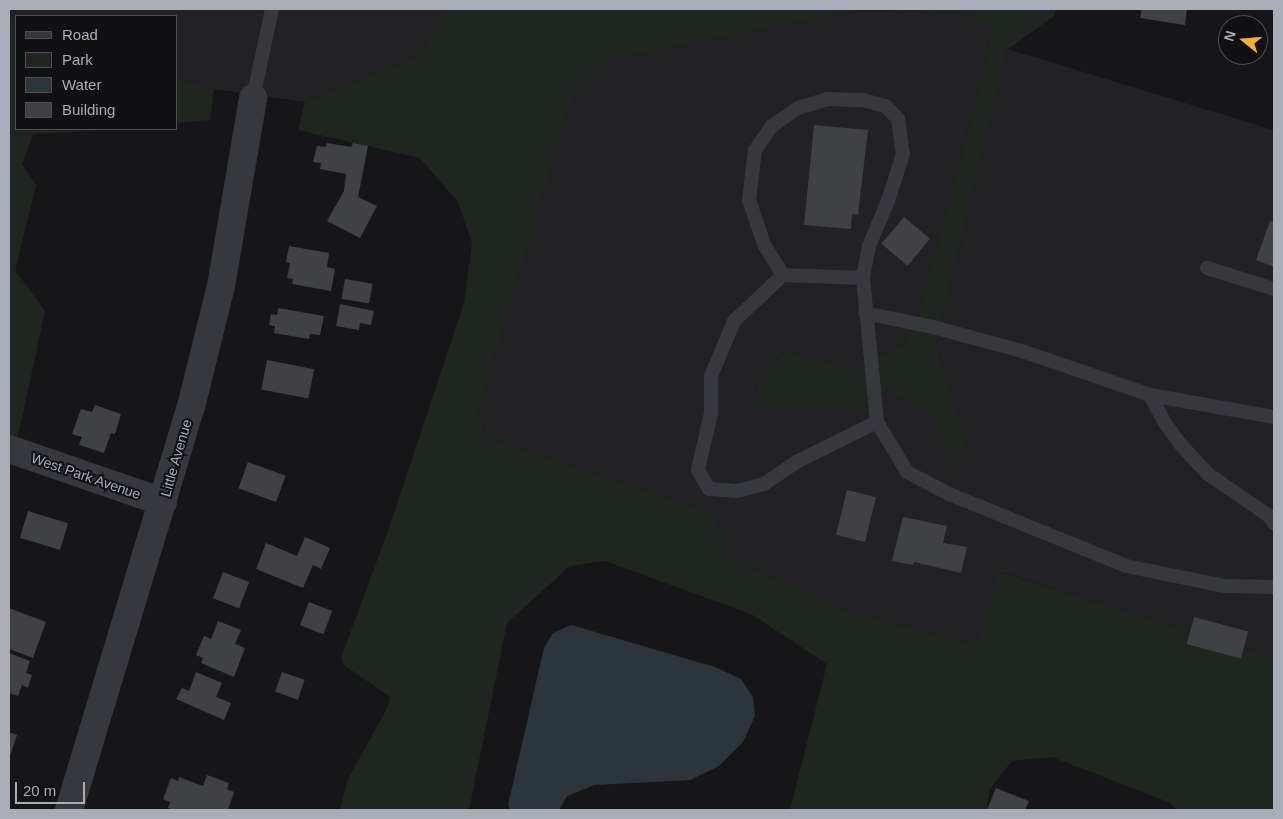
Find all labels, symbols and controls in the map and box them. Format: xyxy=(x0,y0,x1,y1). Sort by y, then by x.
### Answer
legend xyxy=(15,15,178,130)
north arrow xyxy=(1218,15,1268,65)
text: Road xyxy=(62,26,98,43)
text: N xyxy=(1220,29,1239,43)
text: Park xyxy=(62,51,93,68)
text: Water xyxy=(62,76,101,93)
text: Building xyxy=(62,101,115,118)
street label: Little Avenue xyxy=(157,417,195,499)
street label: West Park Avenue xyxy=(29,449,143,503)
scale bar xyxy=(18,772,88,804)
text: 20 m xyxy=(23,782,56,799)

